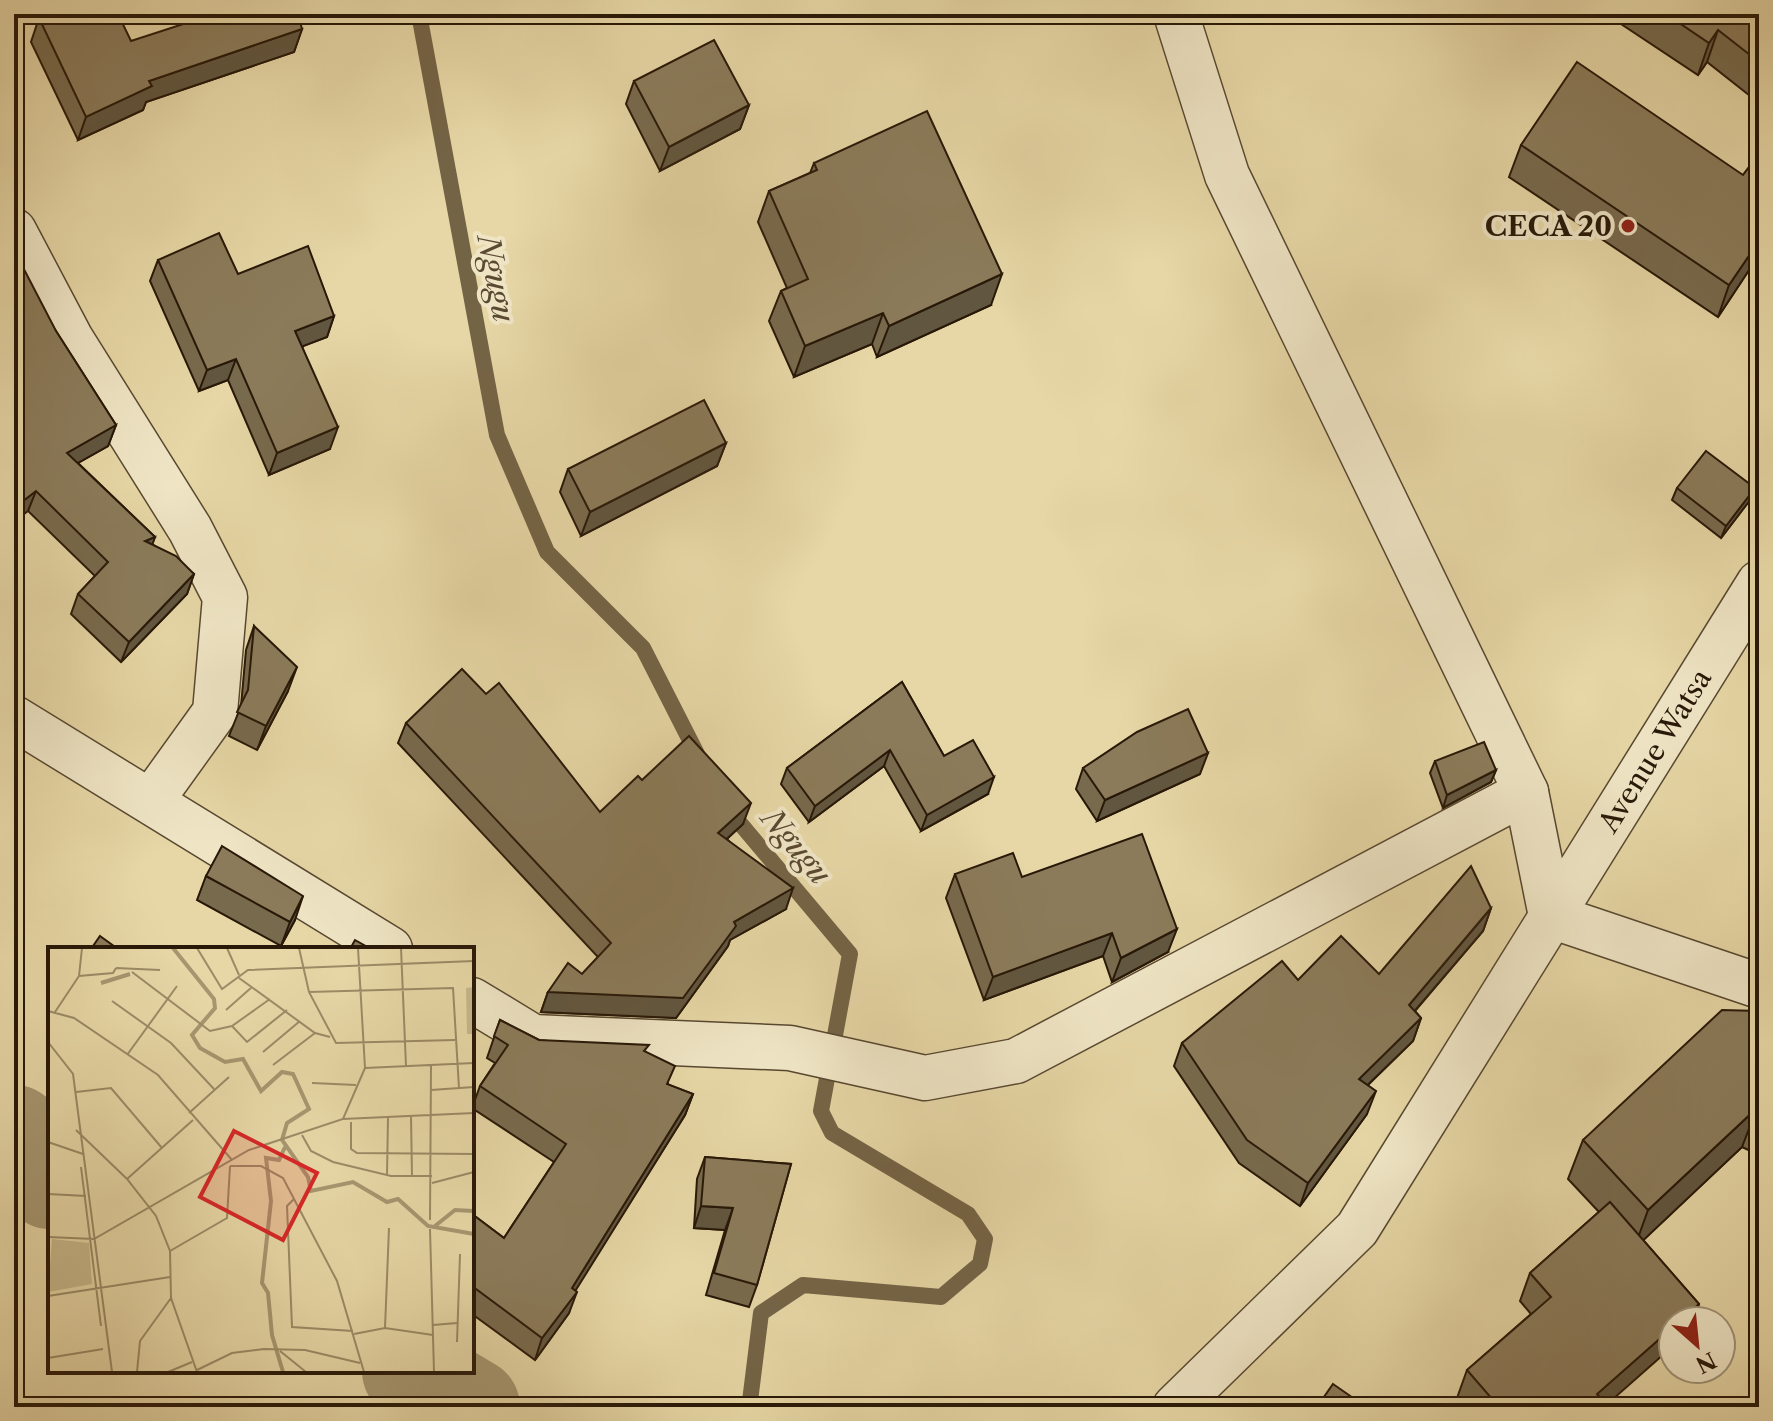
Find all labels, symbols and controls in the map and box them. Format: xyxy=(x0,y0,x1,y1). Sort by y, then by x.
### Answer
place label: CECA 20 xyxy=(1485,209,1612,243)
marker: CECA 20 xyxy=(1619,217,1637,235)
water label: Ngugu xyxy=(469,229,523,325)
street label: Avenue Watsa xyxy=(1591,663,1718,839)
water label: Ngugu xyxy=(752,799,839,892)
inset map xyxy=(48,947,474,1373)
north arrow xyxy=(1657,1305,1737,1385)
text: N xyxy=(1691,1346,1721,1379)

